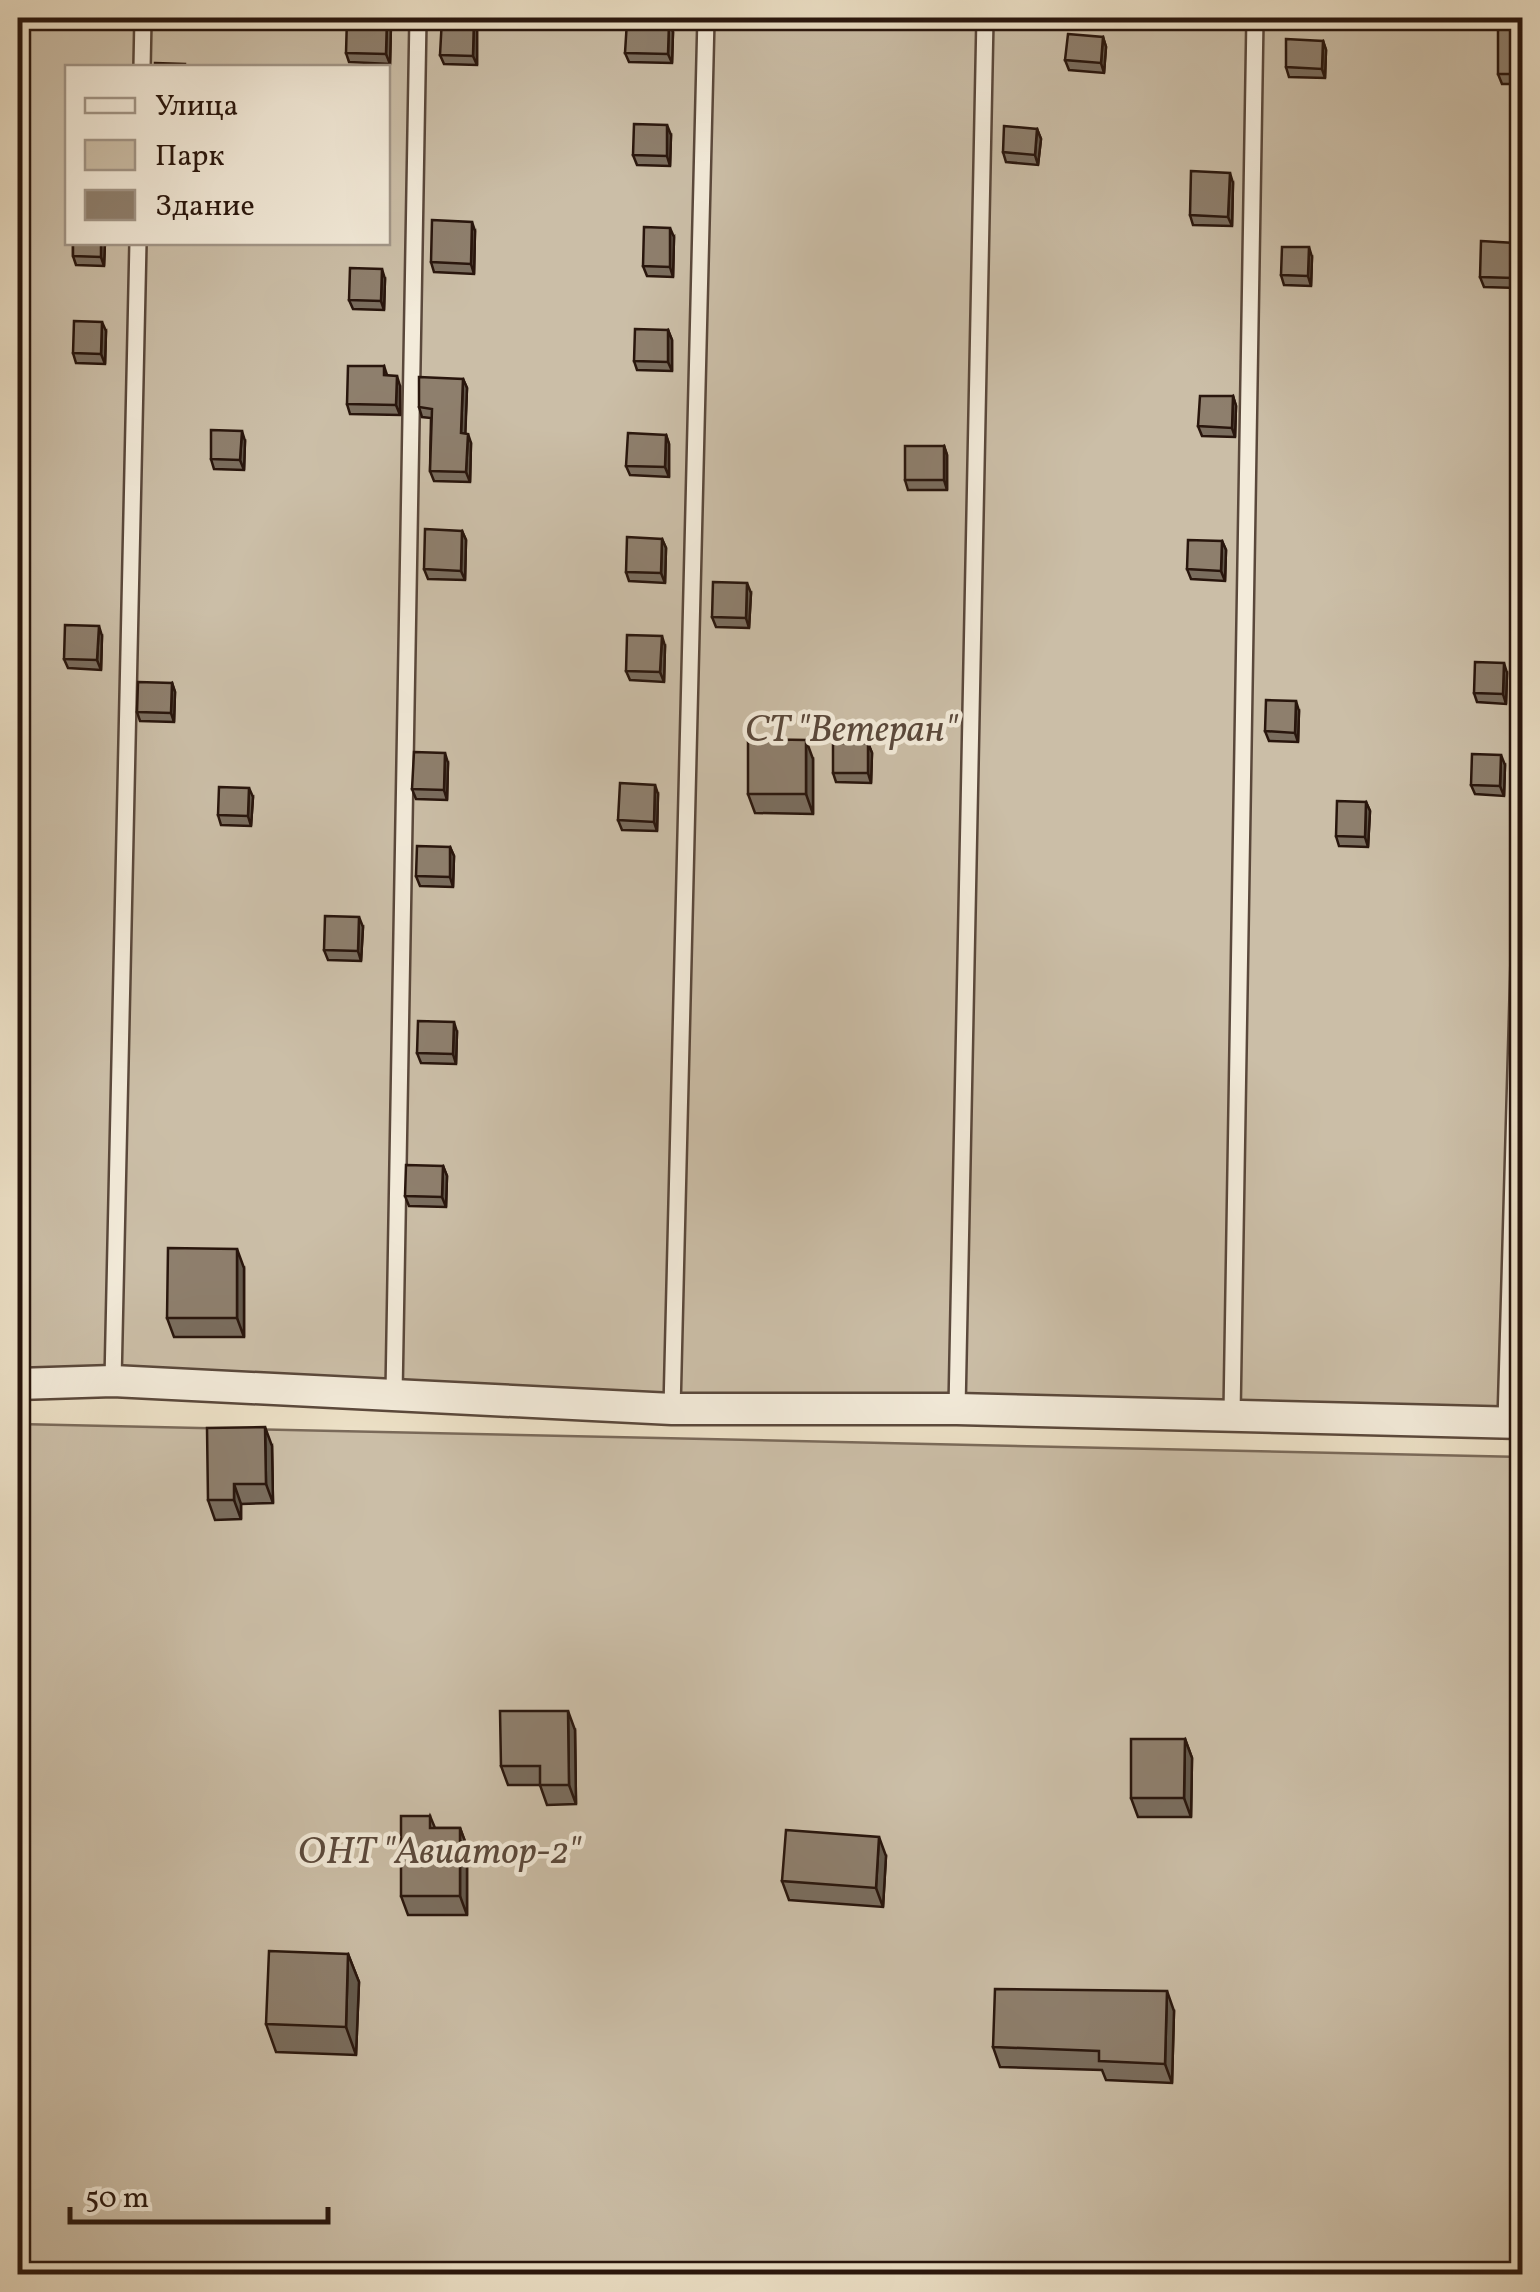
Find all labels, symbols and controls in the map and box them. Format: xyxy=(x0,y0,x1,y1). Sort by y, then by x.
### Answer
legend xyxy=(65,65,390,245)
text: Улица xyxy=(155,86,238,128)
text: Парк xyxy=(155,136,224,178)
text: Здание xyxy=(155,186,255,228)
park label: СТ "Ветеран" xyxy=(745,705,959,758)
park label: ОНТ "Авиатор-2" xyxy=(298,1827,582,1880)
scale bar xyxy=(70,2162,328,2224)
text: 50 m xyxy=(85,2178,149,2220)

